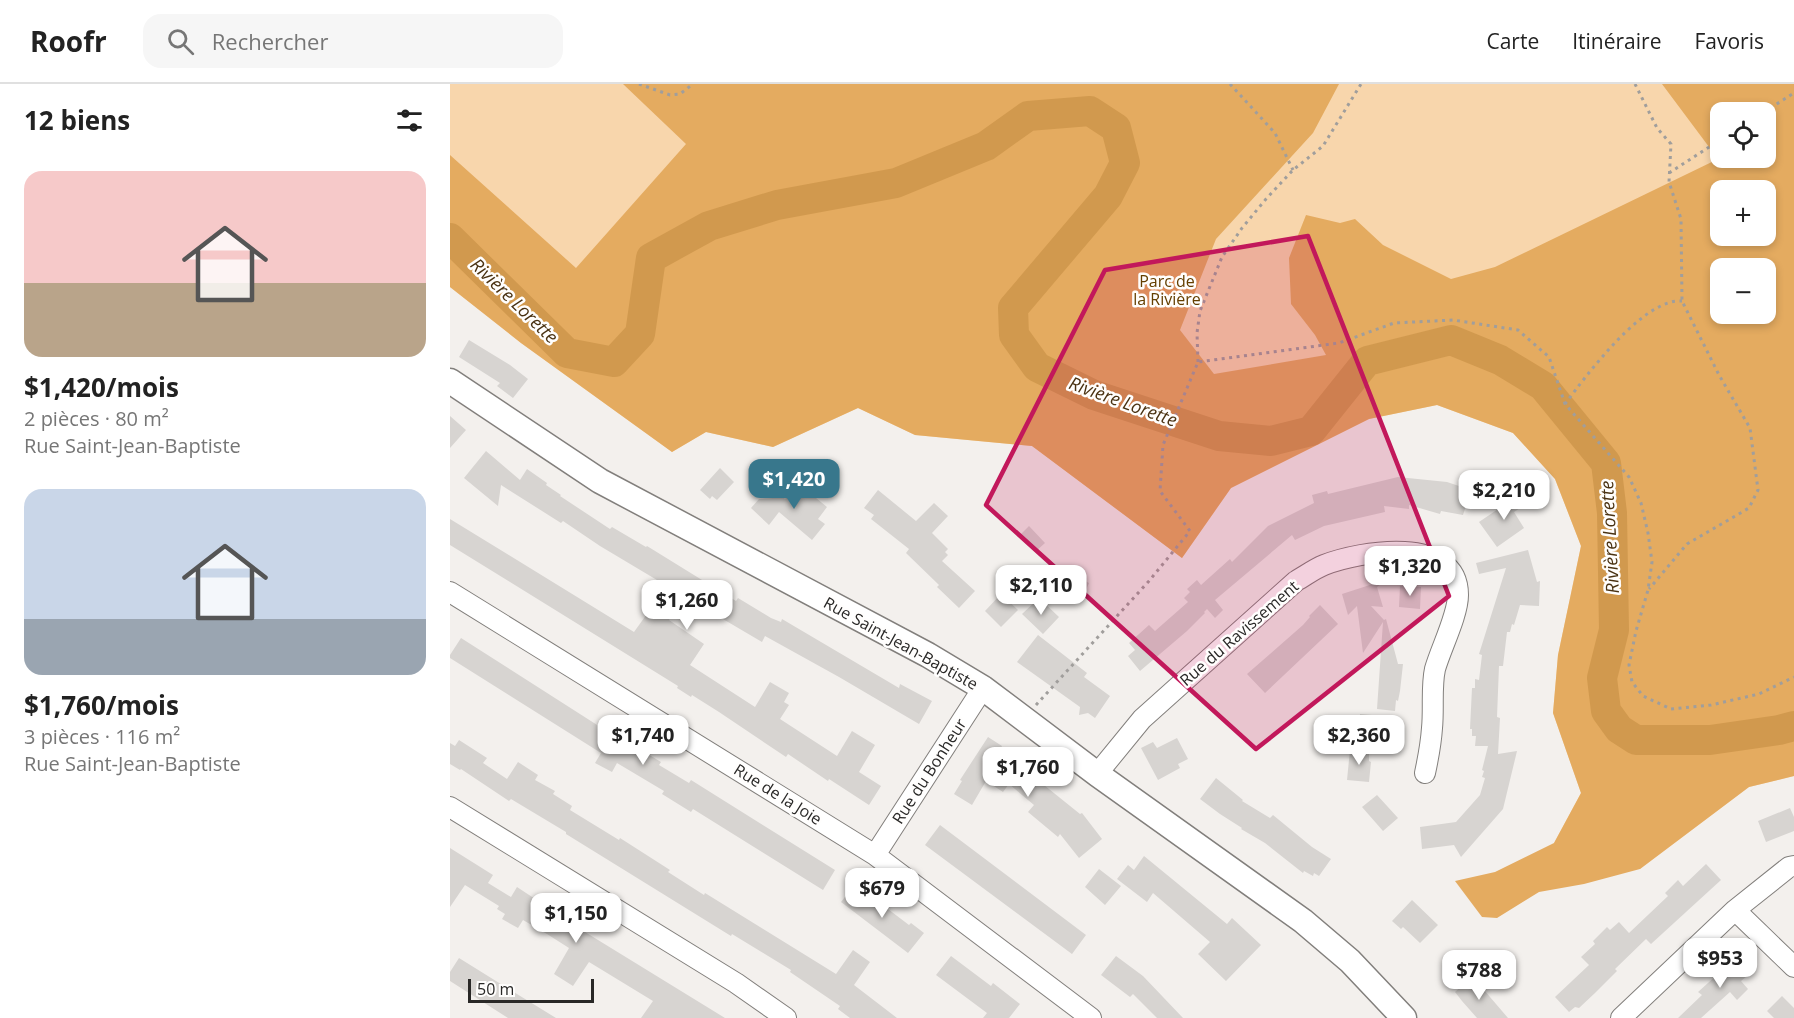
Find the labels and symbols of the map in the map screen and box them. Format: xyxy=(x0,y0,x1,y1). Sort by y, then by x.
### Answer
water label: Rivière Lorette xyxy=(466,252,564,348)
park label: Parc de la Rivière xyxy=(1133,270,1201,310)
water label: Rivière Lorette xyxy=(1066,370,1181,432)
pin: $1,420 xyxy=(745,459,843,510)
pin: $2,210 xyxy=(1455,470,1553,521)
water label: Rivière Lorette xyxy=(1594,480,1624,594)
pin: $1,320 xyxy=(1361,546,1459,597)
pin: $2,110 xyxy=(992,565,1090,616)
street label: Rue du Ravissement xyxy=(1175,575,1303,691)
pin: $1,260 xyxy=(638,580,736,631)
street label: Rue Saint-Jean-Baptiste xyxy=(820,591,982,695)
street label: Rue du Bonheur xyxy=(887,714,972,828)
pin: $1,740 xyxy=(594,715,692,766)
pin: $2,360 xyxy=(1310,715,1408,766)
pin: $1,760 xyxy=(979,747,1077,798)
street label: Rue de la Joie xyxy=(730,758,826,830)
pin: $679 xyxy=(846,868,918,919)
pin: $1,150 xyxy=(527,893,625,944)
pin: $953 xyxy=(1684,938,1756,989)
pin: $788 xyxy=(1443,950,1515,1001)
scale bar xyxy=(468,976,594,1004)

